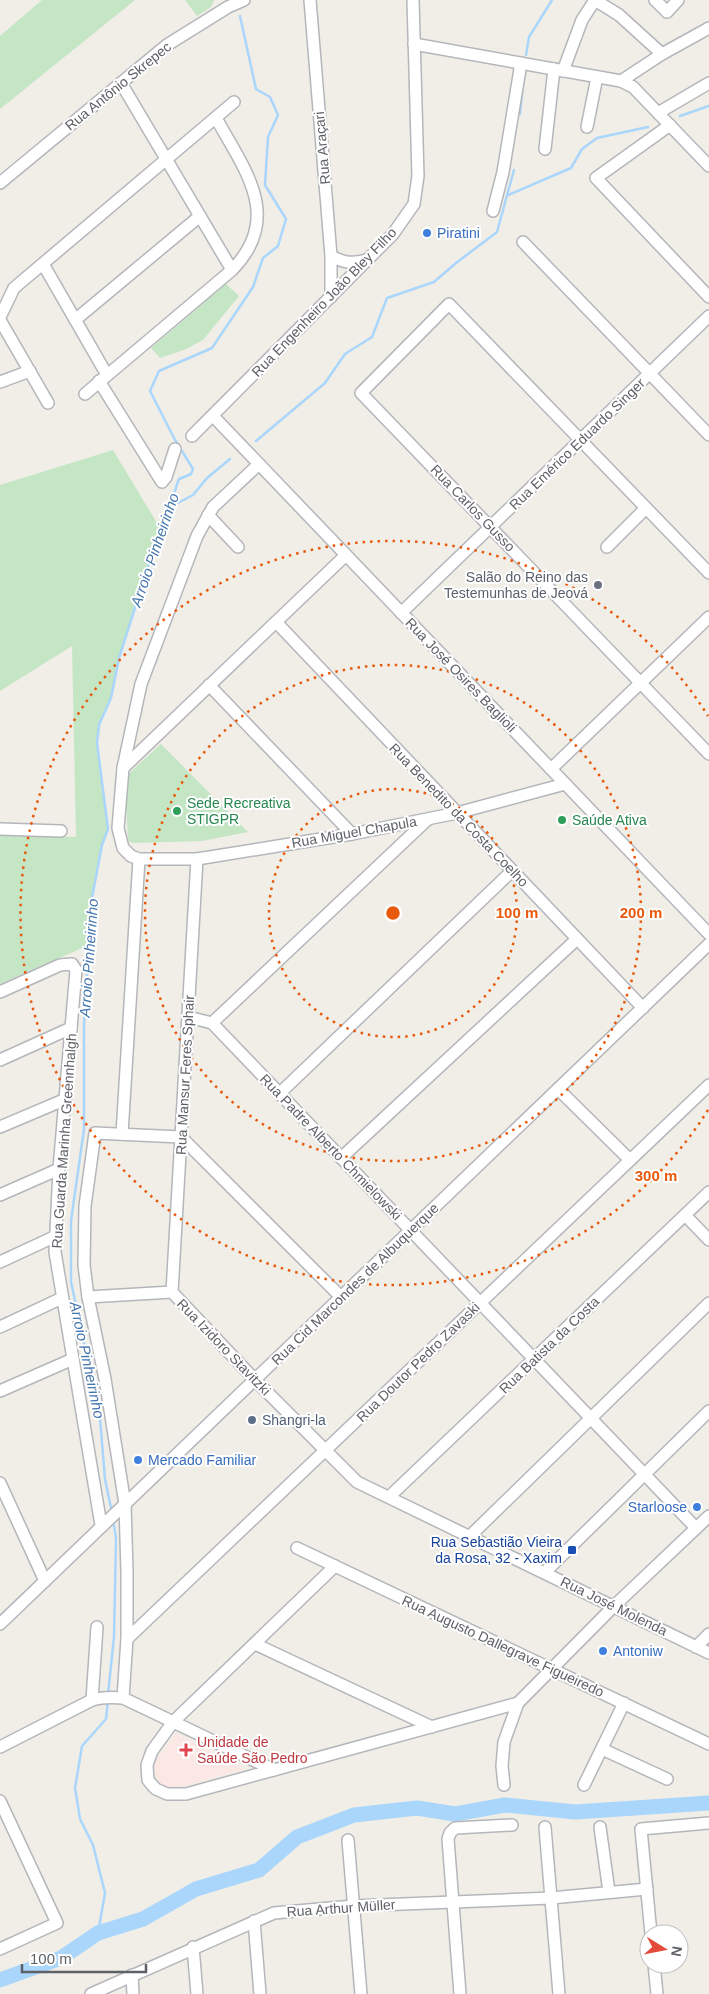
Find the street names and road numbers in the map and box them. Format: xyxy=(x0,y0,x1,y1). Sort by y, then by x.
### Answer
street label: Rua Antônio Skrepec xyxy=(62,38,174,134)
street label: Rua Araçari xyxy=(311,111,333,185)
street label: Rua Engenheiro João Bley Filho xyxy=(249,224,400,380)
street label: Rua Emérico Eduardo Singer xyxy=(506,375,648,513)
street label: Rua Carlos Gusso xyxy=(428,461,519,555)
street label: Rua José Osires Baglioli xyxy=(402,615,520,735)
street label: Rua Benedito da Costa Coelho xyxy=(386,740,532,890)
street label: Rua Miguel Chapula xyxy=(290,813,418,851)
street label: Rua Mansur Feres Sphair xyxy=(173,994,197,1155)
street label: Rua Guarda Marinha Greennhalgh xyxy=(49,1033,79,1249)
street label: Rua Padre Alberto Chmielowski xyxy=(257,1071,405,1223)
street label: Rua Cid Marcondes de Albuquerque xyxy=(268,1200,442,1368)
street label: Rua Batista da Costa xyxy=(496,1293,602,1397)
street label: Rua Izidoro Stavitzki xyxy=(174,1296,274,1398)
street label: Rua Doutor Pedro Zavaski xyxy=(353,1299,483,1425)
street label: Rua José Molenda xyxy=(558,1573,670,1639)
street label: Rua Augusto Dallegrave Figueiredo xyxy=(399,1592,607,1700)
street label: Rua Arthur Müller xyxy=(286,1896,396,1920)

